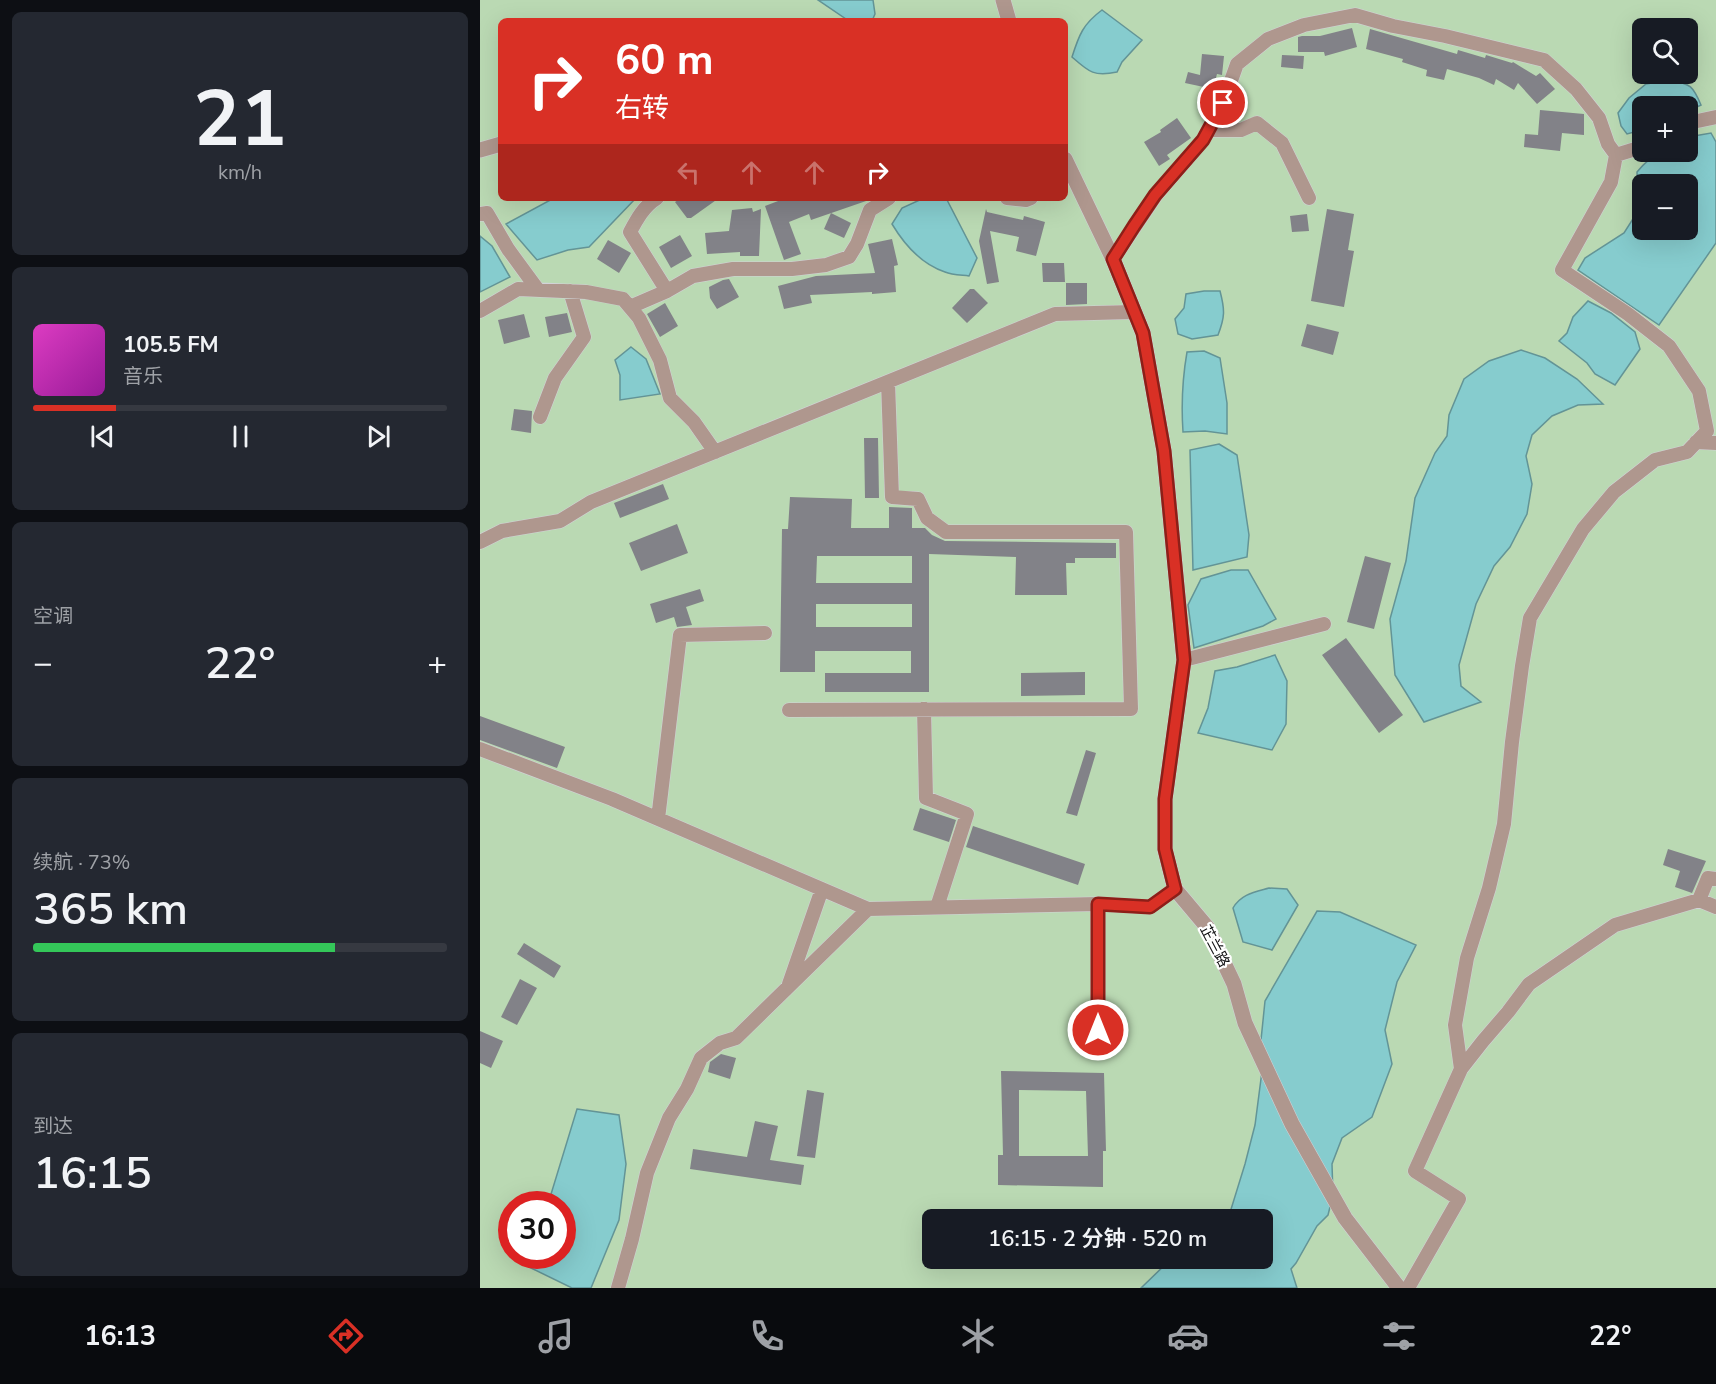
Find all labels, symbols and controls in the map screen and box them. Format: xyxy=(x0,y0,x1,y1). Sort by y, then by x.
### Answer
map controls xyxy=(1632,18,1698,240)
button: search xyxy=(1632,18,1698,84)
text: 60 m xyxy=(615,32,714,89)
icon: right xyxy=(516,42,594,120)
text: 21 xyxy=(193,66,287,173)
pin xyxy=(1197,77,1248,128)
icon: arrive xyxy=(1206,86,1239,119)
text: 右转 xyxy=(615,90,669,127)
button: + xyxy=(1632,96,1698,162)
icon: left xyxy=(672,156,705,189)
icon: ahead xyxy=(735,156,768,189)
icon: ahead xyxy=(798,156,831,189)
icon: right xyxy=(861,156,894,189)
text: km/h xyxy=(218,159,262,186)
button: − xyxy=(1632,174,1698,240)
text: 105.5 FM xyxy=(123,330,219,360)
text: 音乐 xyxy=(123,363,163,390)
icon: previous xyxy=(86,420,119,453)
icon: pause xyxy=(224,420,257,453)
icon: next xyxy=(362,420,395,453)
text: 空调 xyxy=(33,603,73,630)
text: 22° xyxy=(205,633,275,694)
text: − xyxy=(33,641,53,686)
text: + xyxy=(427,641,447,686)
text: 续航 · 73% xyxy=(33,849,130,876)
text: 365 km xyxy=(33,879,188,940)
street label: 芷兰路 xyxy=(1196,921,1234,971)
position arrow xyxy=(1066,998,1130,1062)
text: 到达 xyxy=(33,1113,73,1140)
text: 16:15 xyxy=(33,1143,152,1204)
speed limit sign: 30 xyxy=(498,1191,576,1269)
text: 16:15 · 2 分钟 · 520 m xyxy=(988,1224,1207,1254)
icon: directions xyxy=(325,1315,367,1357)
icon: music xyxy=(535,1315,577,1357)
icon: phone xyxy=(746,1315,788,1357)
icon: climate xyxy=(957,1315,999,1357)
icon: car xyxy=(1167,1315,1209,1357)
icon: filters xyxy=(1378,1315,1420,1357)
text: 16:13 xyxy=(84,1318,156,1355)
text: 22° xyxy=(1589,1318,1632,1355)

